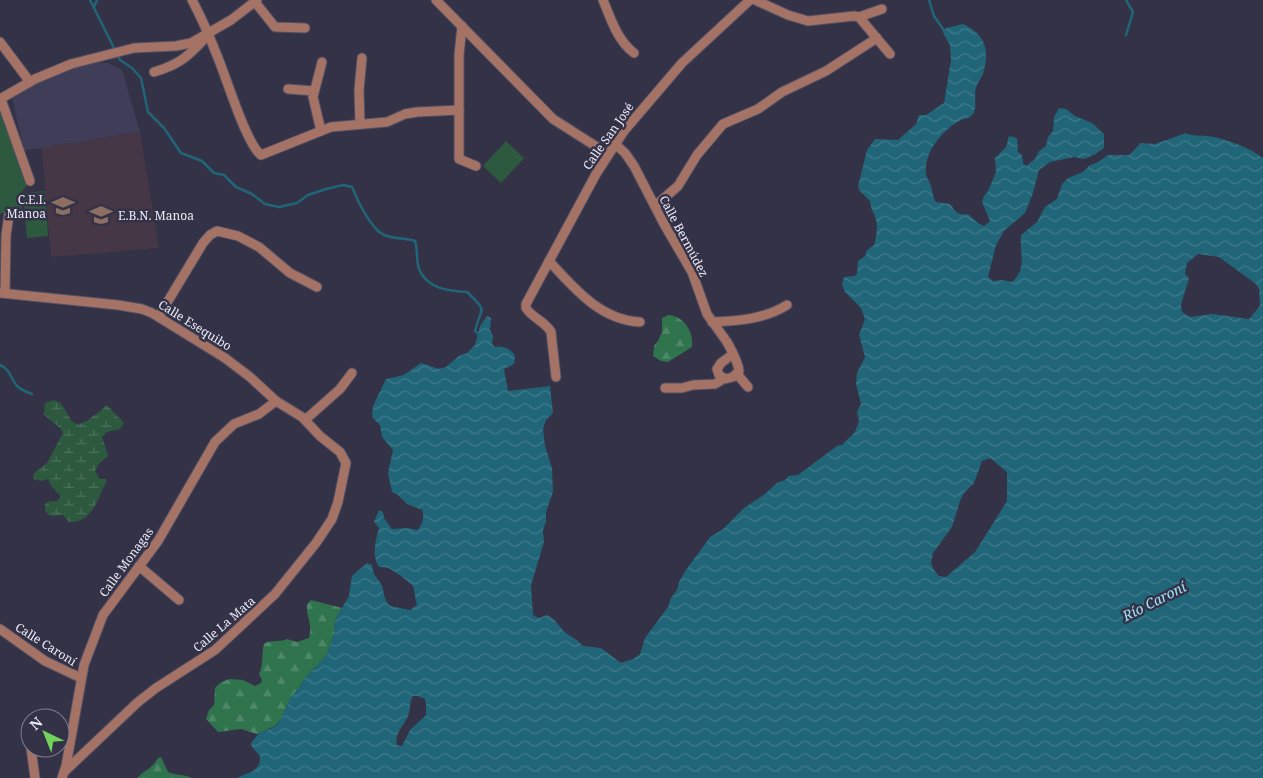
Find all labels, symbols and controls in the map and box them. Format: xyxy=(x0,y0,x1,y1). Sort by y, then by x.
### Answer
street label: Calle San José xyxy=(579,99,637,173)
place label: C.E.I. Manoa xyxy=(7,191,46,222)
street label: Calle Bermúdez xyxy=(655,192,713,280)
school or university icon: C.E.I. Manoa xyxy=(50,193,76,219)
school or university icon: E.B.N. Manoa xyxy=(88,202,114,228)
place label: E.B.N. Manoa xyxy=(118,207,194,224)
street label: Calle Esequibo xyxy=(155,296,235,354)
street label: Calle Monagas xyxy=(95,524,157,600)
water label: Río Caroní xyxy=(1118,576,1191,626)
street label: Calle La Mata xyxy=(189,592,259,656)
street label: Calle Caroní xyxy=(12,618,80,670)
north arrow xyxy=(20,708,70,758)
text: N xyxy=(25,712,46,734)

